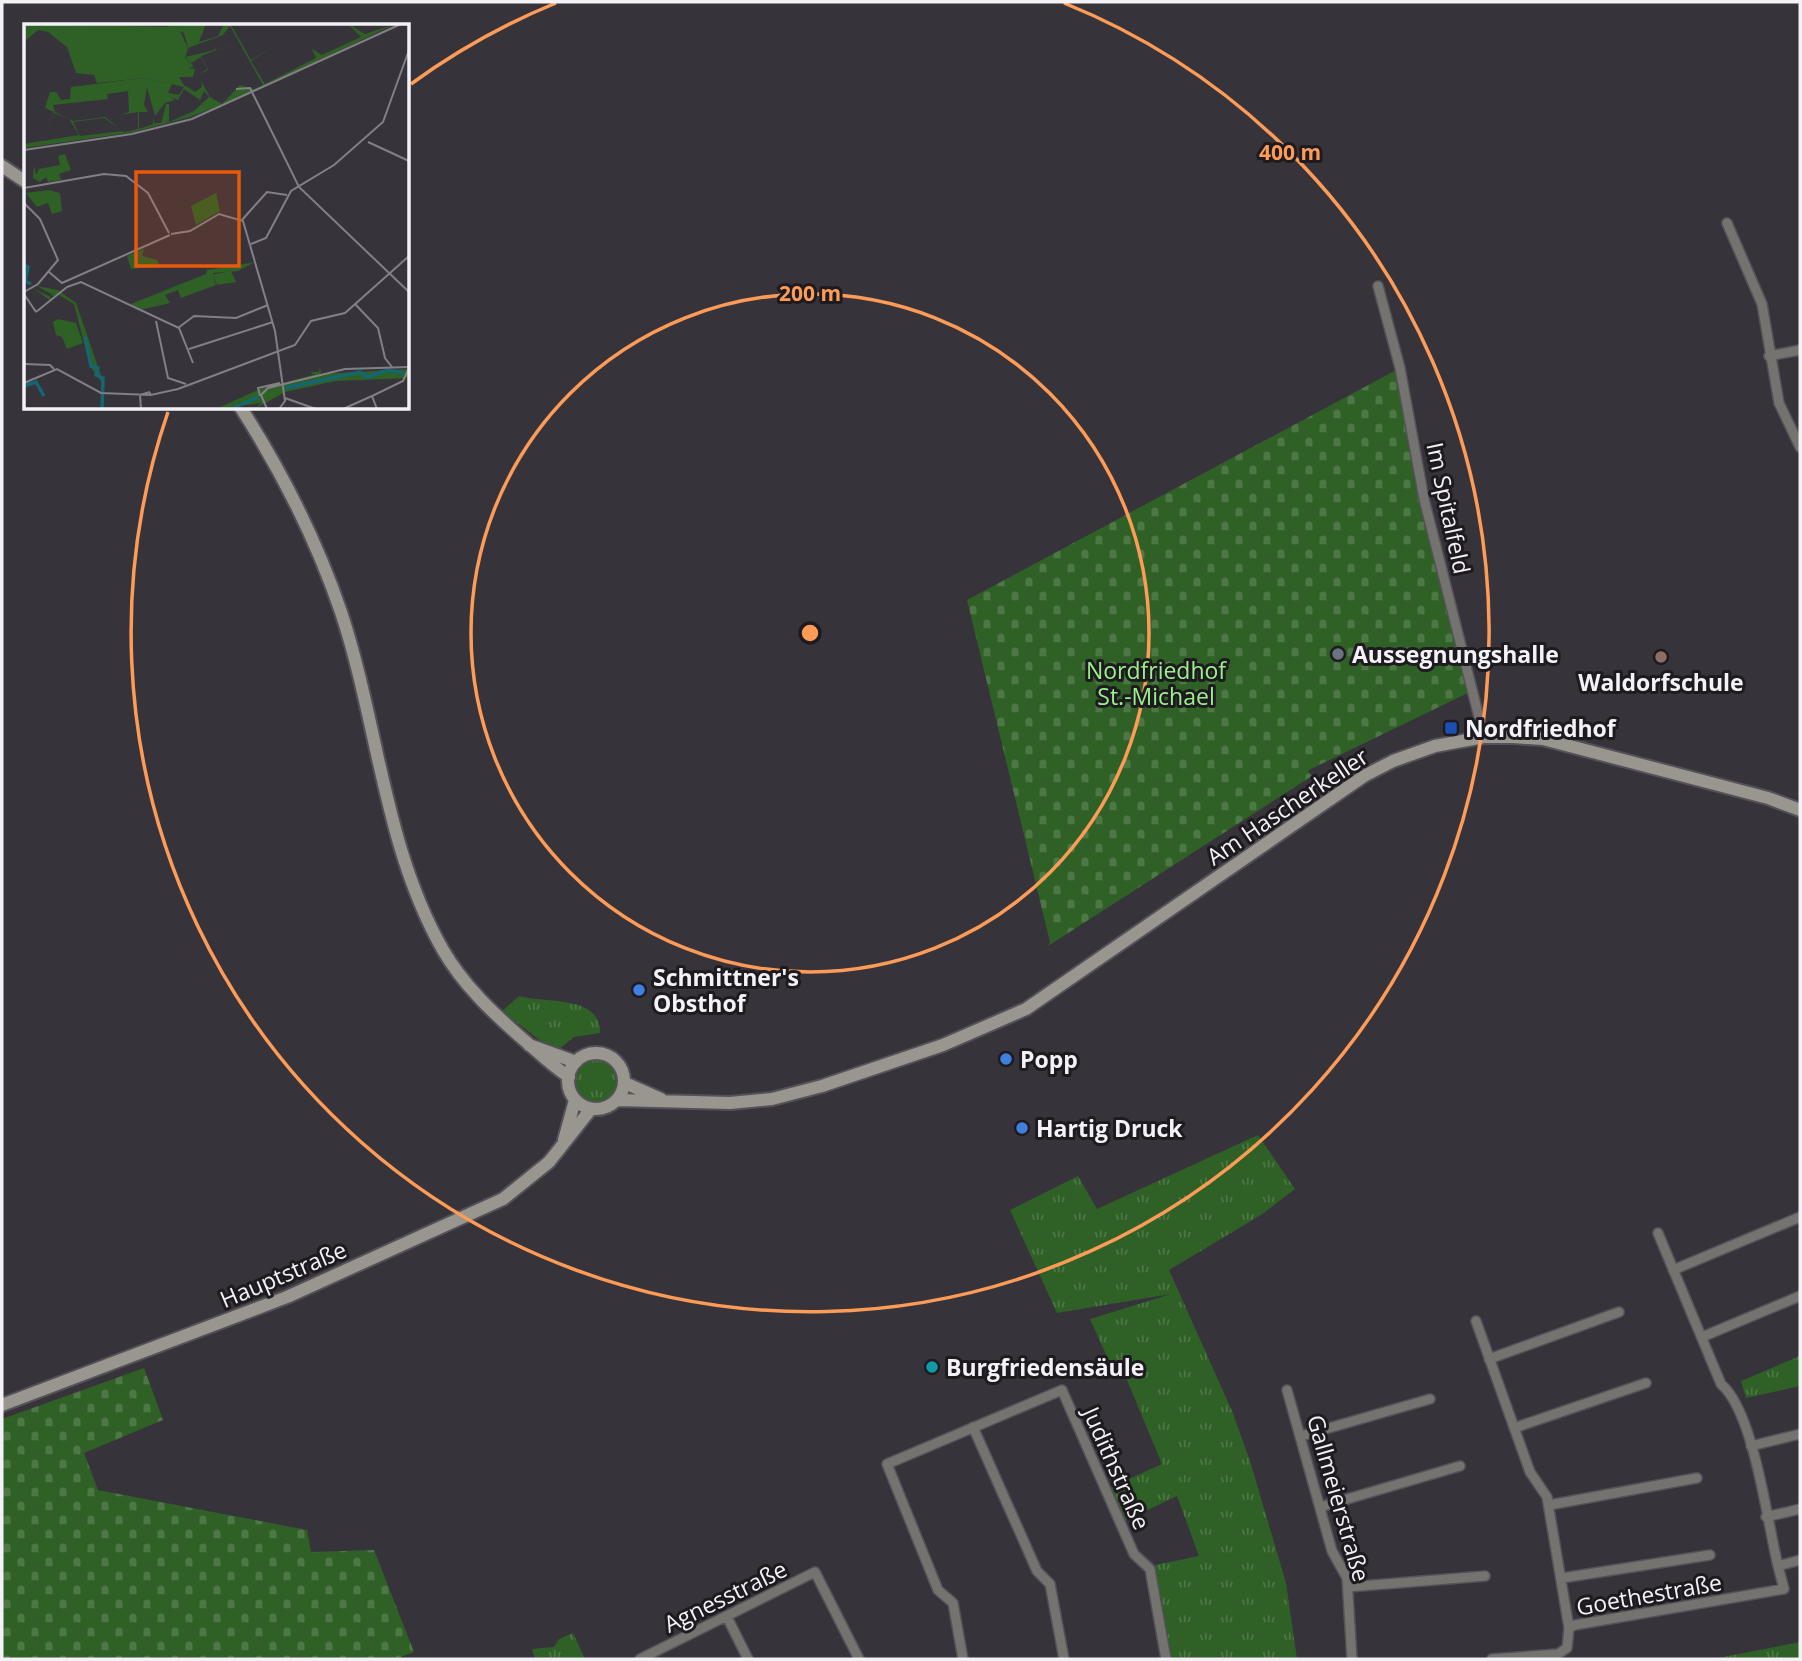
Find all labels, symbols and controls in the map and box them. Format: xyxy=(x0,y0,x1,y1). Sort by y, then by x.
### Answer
inset map xyxy=(24,24,410,410)
text: 400 m xyxy=(1259,138,1321,166)
text: 200 m xyxy=(779,279,841,307)
street label: Im Spitalfeld xyxy=(1419,439,1479,577)
centre of rings xyxy=(798,621,822,645)
place label: Aussegnungshalle xyxy=(1352,638,1559,670)
marker: Aussegnungshalle xyxy=(1330,646,1346,662)
marker: Waldorfschule xyxy=(1653,649,1669,665)
park label: Nordfriedhof St.-Michael xyxy=(1086,654,1227,712)
place label: Waldorfschule xyxy=(1578,666,1744,698)
place label: Nordfriedhof xyxy=(1465,712,1617,744)
marker: Nordfriedhof xyxy=(1443,720,1459,736)
street label: Am Hascherkeller xyxy=(1200,740,1375,872)
place label: Schmittner's Obsthof xyxy=(653,961,799,1019)
marker: Schmittner's Obsthof xyxy=(631,982,647,998)
place label: Popp xyxy=(1020,1043,1078,1075)
marker: Popp xyxy=(998,1051,1014,1067)
place label: Hartig Druck xyxy=(1036,1112,1183,1144)
marker: Hartig Druck xyxy=(1014,1120,1030,1136)
street label: Hauptstraße xyxy=(215,1233,351,1315)
place label: Burgfriedensäule xyxy=(946,1351,1144,1383)
marker: Burgfriedensäule xyxy=(924,1359,940,1375)
street label: Judithstraße xyxy=(1075,1400,1158,1534)
street label: Gallmeierstraße xyxy=(1300,1411,1378,1585)
street label: Agnesstraße xyxy=(658,1552,792,1640)
street label: Goethestraße xyxy=(1574,1565,1724,1623)

